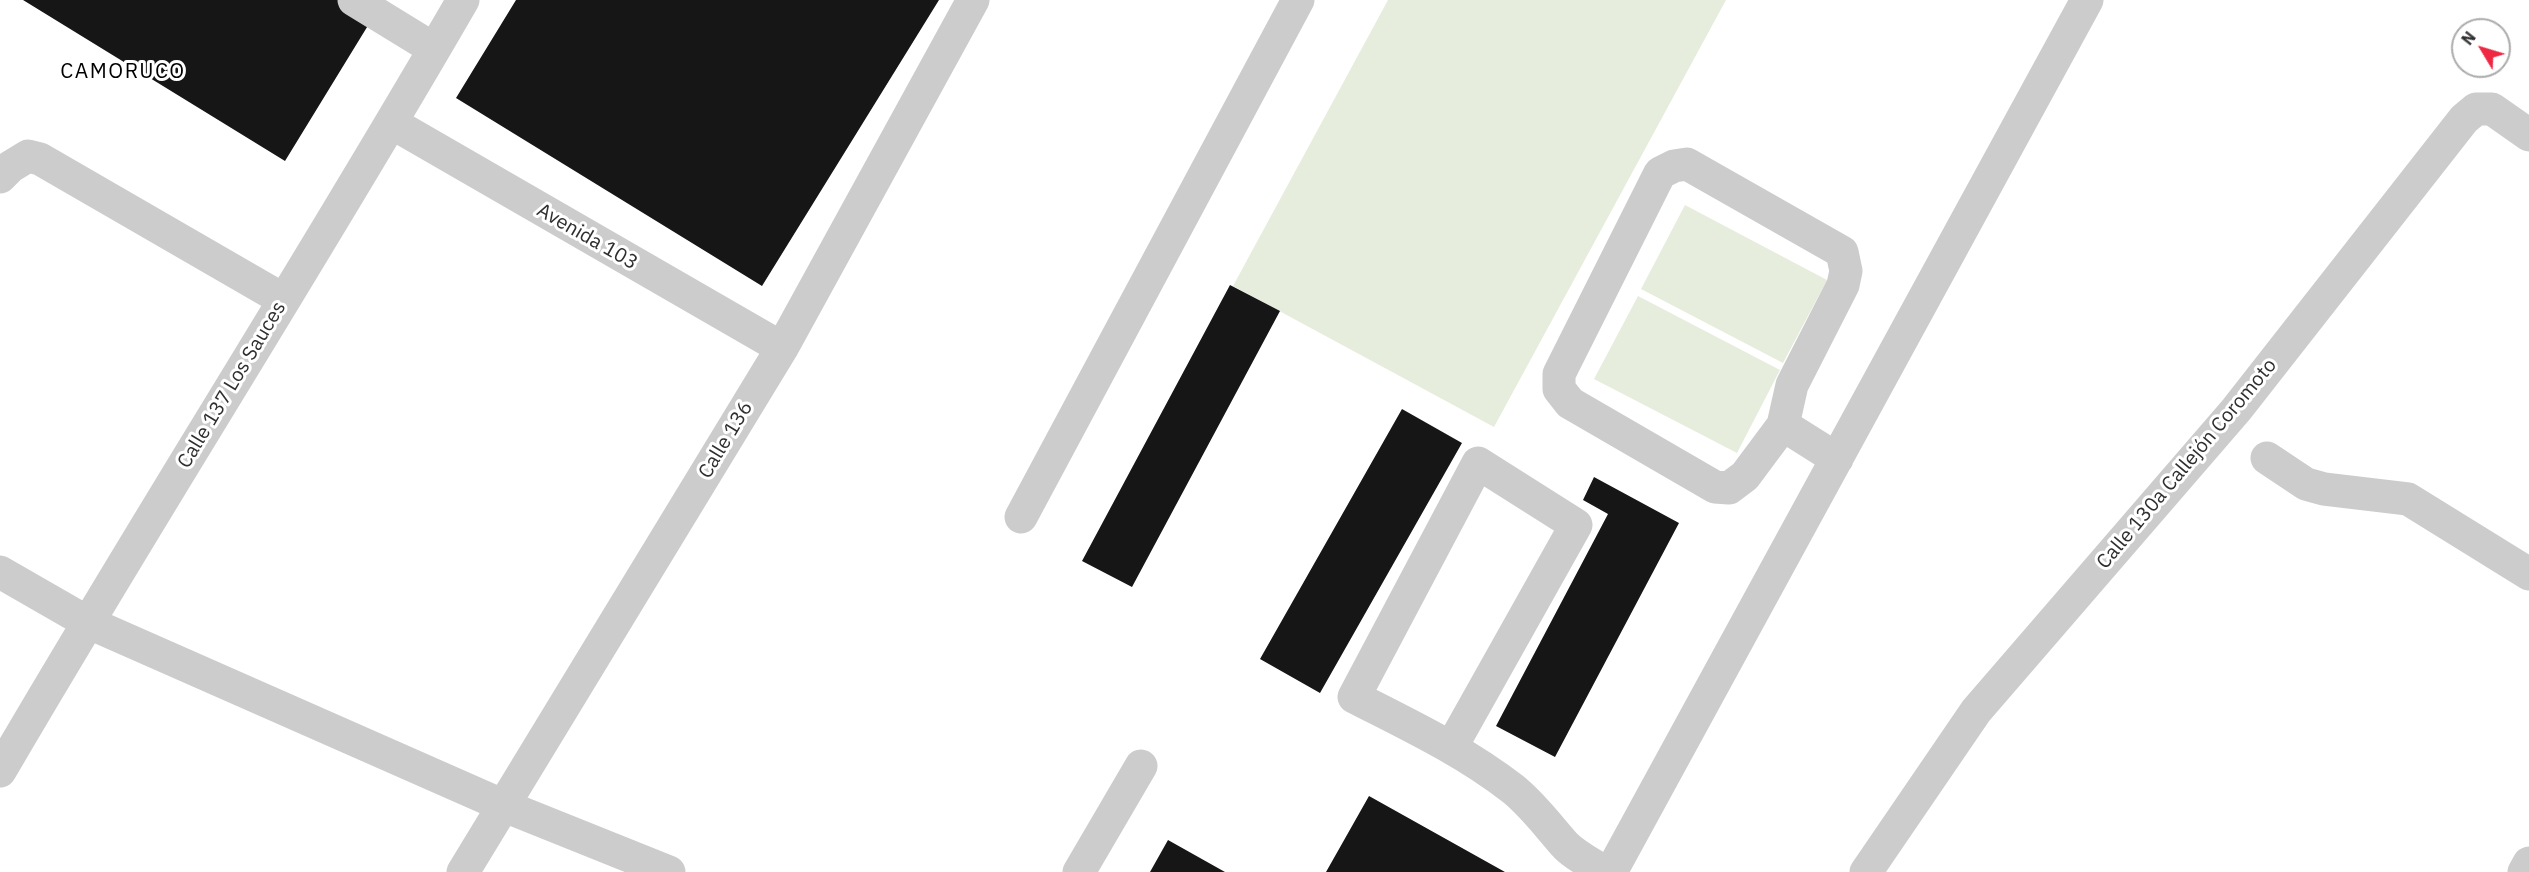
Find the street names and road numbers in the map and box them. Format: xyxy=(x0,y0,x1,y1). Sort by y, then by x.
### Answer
street label: Avenida 103 xyxy=(532,198,642,276)
street label: Calle 137 Los Sauces xyxy=(173,297,291,473)
street label: Calle 130a Callejón Coromoto xyxy=(2092,354,2282,574)
street label: Calle 136 xyxy=(694,397,758,483)

